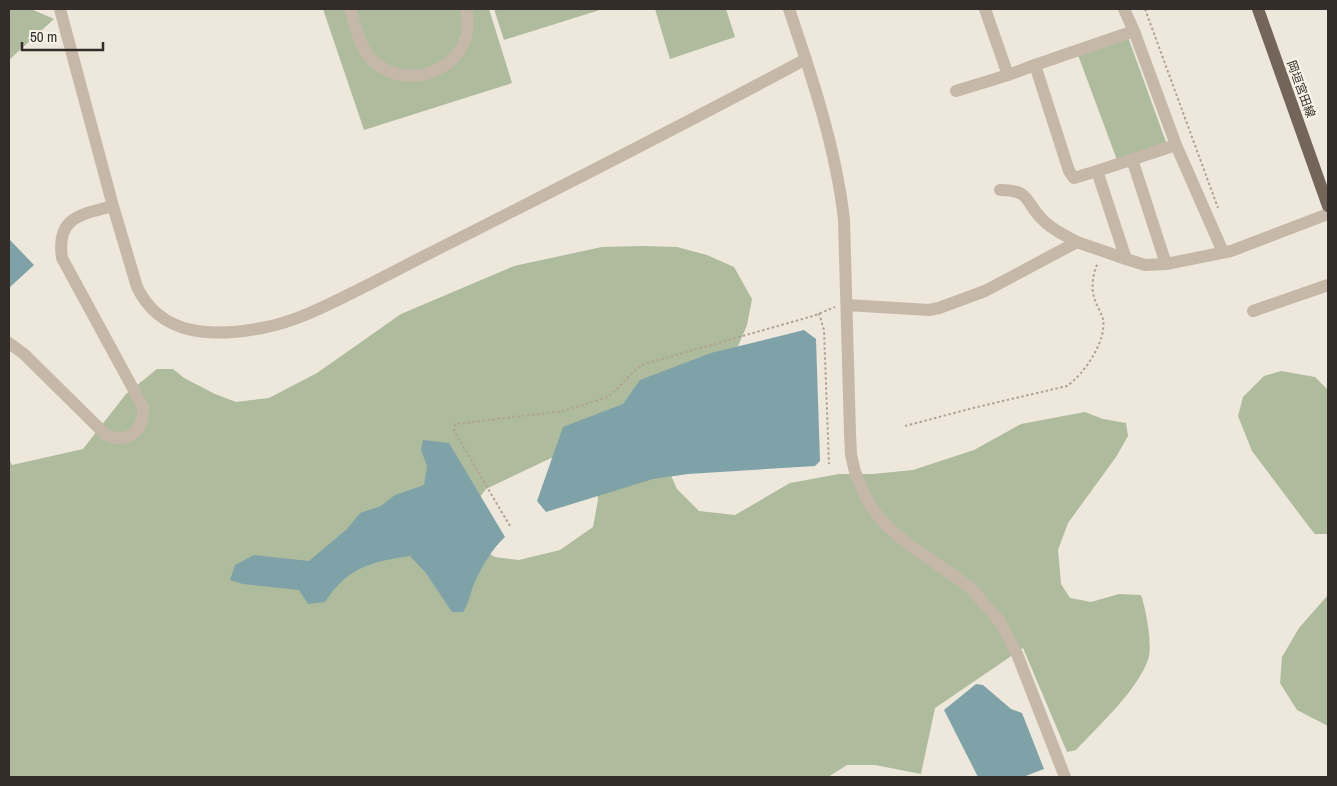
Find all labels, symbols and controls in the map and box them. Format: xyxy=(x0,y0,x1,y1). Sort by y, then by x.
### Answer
scale bar xyxy=(22,20,104,52)
text: 50 m xyxy=(30,26,57,47)
street label: 岡垣宮田線 xyxy=(1283,58,1319,120)

